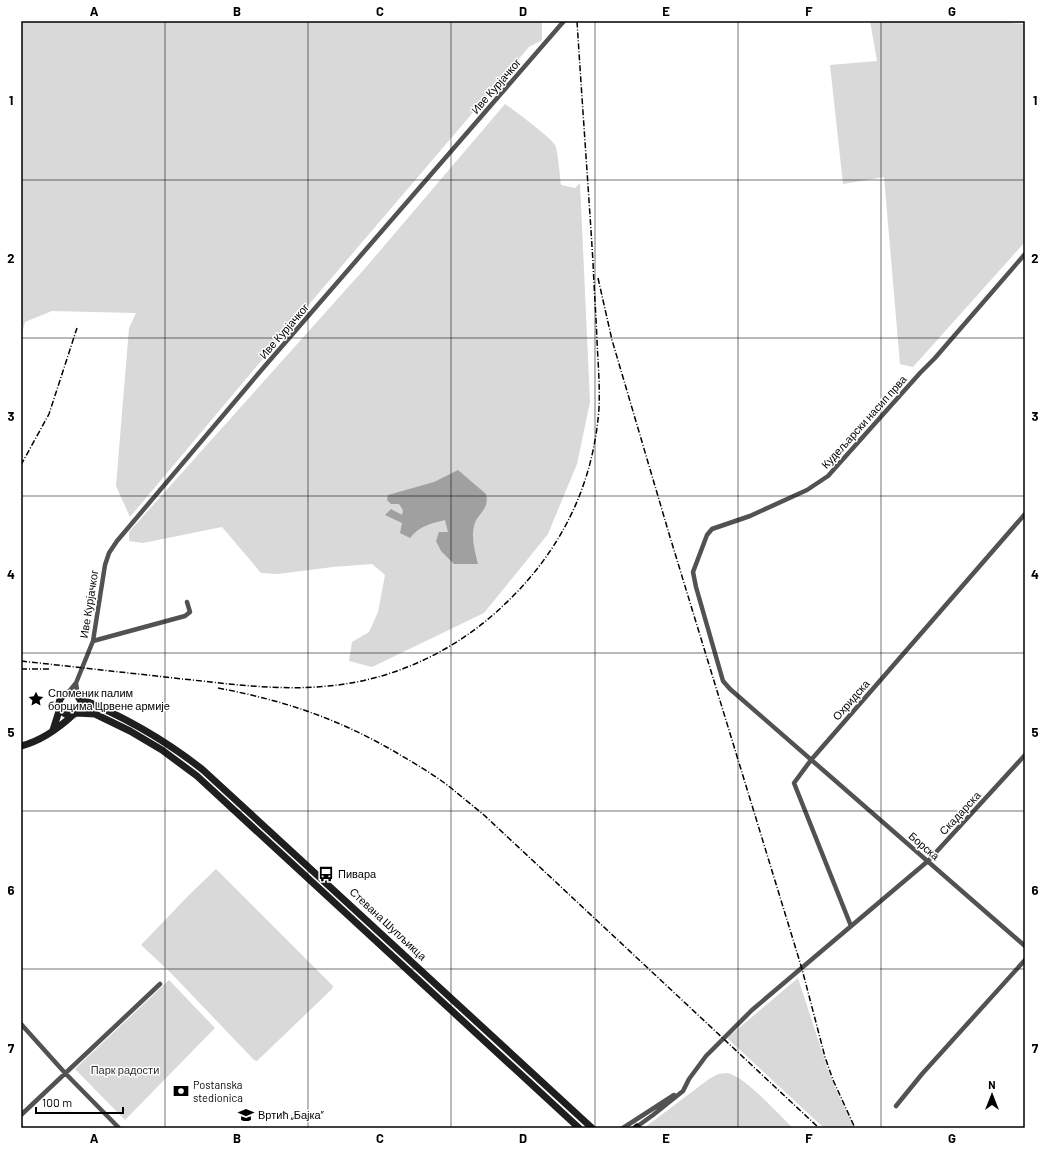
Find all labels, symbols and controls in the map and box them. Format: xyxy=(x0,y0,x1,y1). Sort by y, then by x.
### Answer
text: A xyxy=(90,3,99,19)
text: B xyxy=(233,3,241,19)
text: C xyxy=(376,3,384,19)
text: D xyxy=(519,3,527,19)
text: E xyxy=(662,3,670,19)
text: F xyxy=(805,3,813,19)
text: G xyxy=(948,3,956,19)
street label: Иве Курјачког xyxy=(468,55,523,116)
text: 1 xyxy=(9,92,13,108)
text: 1 xyxy=(1033,92,1037,108)
text: 2 xyxy=(7,250,15,266)
text: 2 xyxy=(1031,250,1039,266)
street label: Иве Курјачког xyxy=(256,300,311,361)
street label: Кудељарски насип прва xyxy=(818,372,909,471)
text: 3 xyxy=(7,408,15,424)
text: 3 xyxy=(1031,408,1039,424)
text: 4 xyxy=(7,566,15,582)
text: 4 xyxy=(1031,566,1039,582)
street label: Иве Курјачког xyxy=(77,569,100,639)
street label: Охридска xyxy=(830,676,872,723)
place label: Споменик палим борцима Црвене армије xyxy=(48,686,170,712)
place icon: Споменик палим борцима Црвене армије xyxy=(27,690,45,708)
text: 5 xyxy=(7,724,15,740)
text: 5 xyxy=(1031,724,1039,740)
street label: Скадарска xyxy=(936,788,984,837)
street label: Борска xyxy=(906,829,943,863)
bus stop icon: Пивара xyxy=(317,865,335,883)
place label: Пивара xyxy=(338,867,377,880)
text: 6 xyxy=(8,882,15,898)
text: 6 xyxy=(1032,882,1039,898)
street label: Стевана Шупљикца xyxy=(347,885,430,963)
text: 7 xyxy=(8,1040,15,1056)
text: 7 xyxy=(1032,1040,1039,1056)
park label: Парк радости xyxy=(91,1063,159,1076)
north arrow xyxy=(972,1075,1012,1115)
place label: Postanska stedionica xyxy=(193,1078,243,1104)
text: N xyxy=(988,1078,996,1091)
bank icon: Postanska stedionica xyxy=(172,1082,190,1100)
scale bar xyxy=(36,1089,123,1115)
text: 100 m xyxy=(42,1095,72,1109)
school or university icon: Вртић „Бајка” xyxy=(237,1106,255,1124)
place label: Вртић „Бајка” xyxy=(258,1108,324,1121)
text: A xyxy=(90,1130,99,1146)
text: B xyxy=(233,1130,241,1146)
text: C xyxy=(376,1130,384,1146)
text: D xyxy=(519,1130,527,1146)
text: E xyxy=(662,1130,670,1146)
text: F xyxy=(805,1130,813,1146)
text: G xyxy=(948,1130,956,1146)

